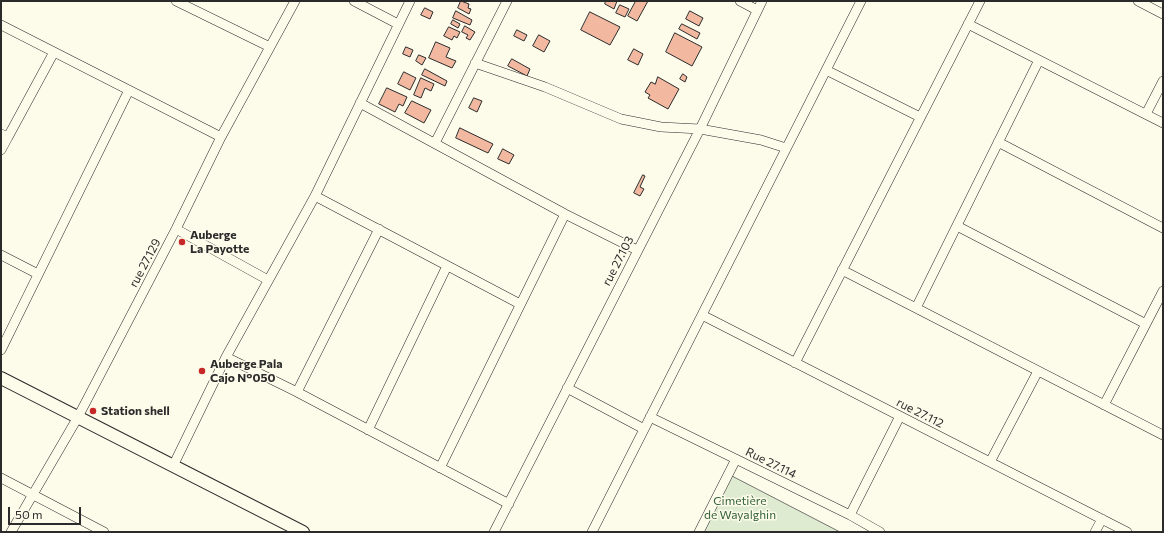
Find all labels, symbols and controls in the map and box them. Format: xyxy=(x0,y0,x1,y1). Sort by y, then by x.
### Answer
place label: Auberge La Payotte xyxy=(190,228,249,256)
street label: rue 27.103 xyxy=(599,234,637,288)
street label: rue 27.129 xyxy=(126,236,164,290)
marker: Auberge La Payotte xyxy=(177,237,187,247)
place label: Auberge Pala Cajo N°050 xyxy=(210,357,283,385)
marker: Auberge Pala Cajo N°050 xyxy=(197,366,207,376)
street label: rue 27.112 xyxy=(894,395,946,431)
place label: Station shell xyxy=(101,404,170,418)
marker: Station shell xyxy=(88,406,98,416)
street label: Rue 27.114 xyxy=(743,445,799,481)
park label: Cimetière de Wayalghin xyxy=(704,494,776,522)
scale bar xyxy=(10,499,83,525)
text: 50 m xyxy=(15,507,43,521)

